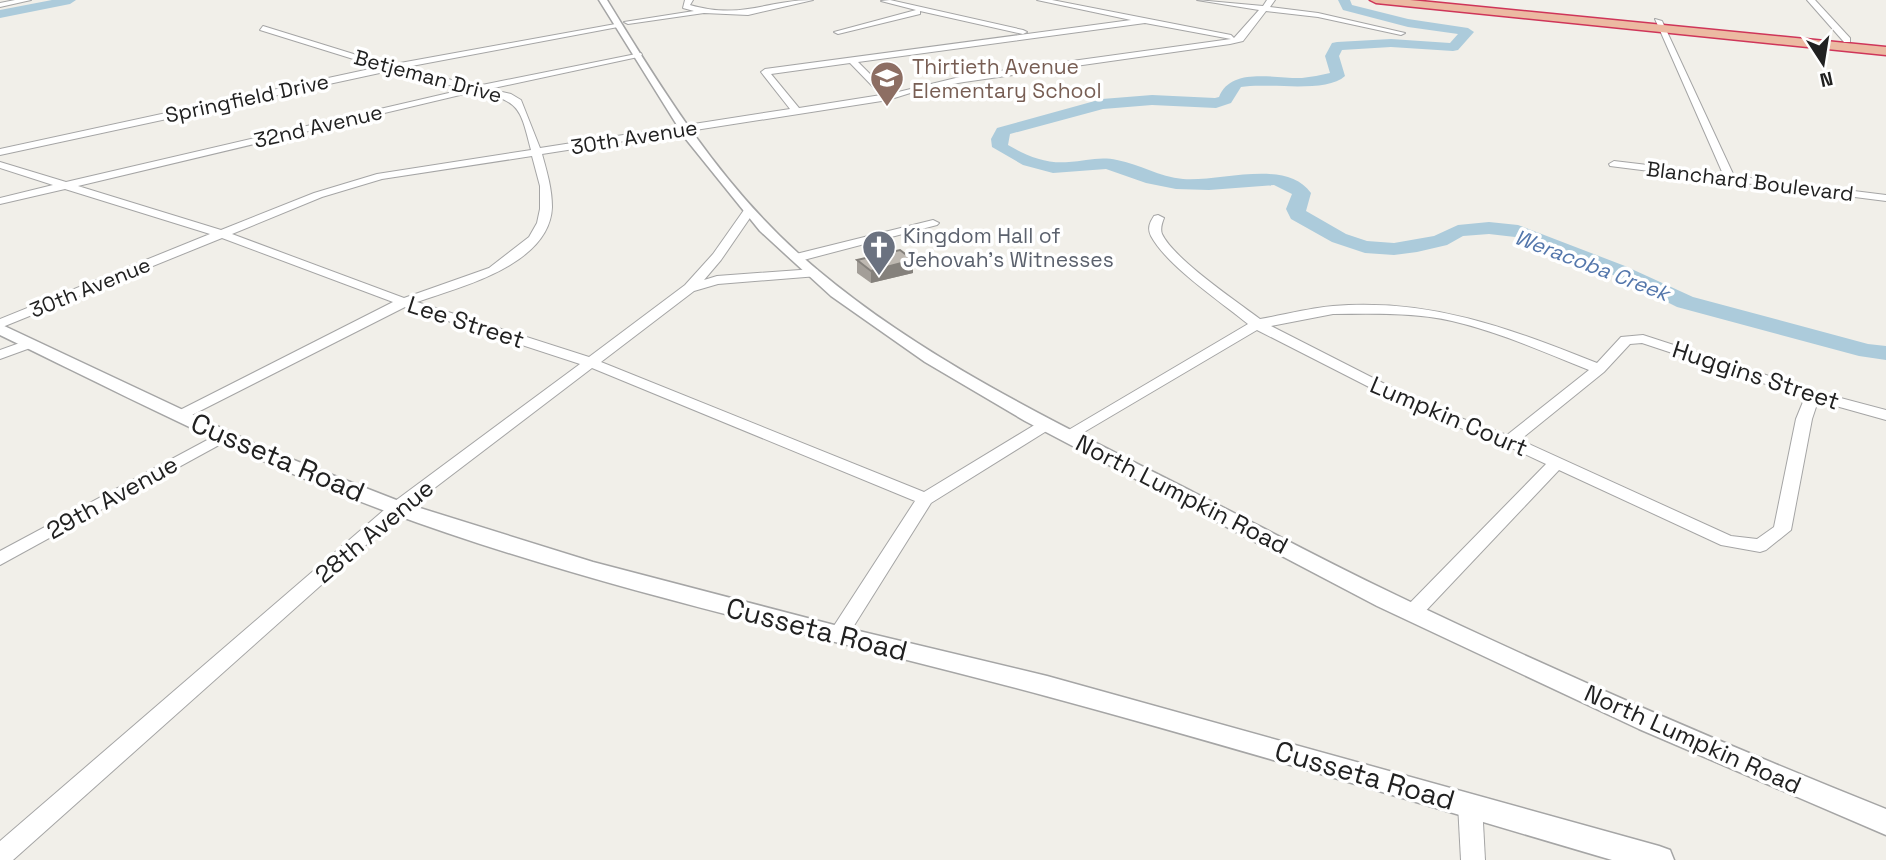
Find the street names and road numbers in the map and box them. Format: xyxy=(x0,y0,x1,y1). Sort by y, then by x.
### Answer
street label: Betjeman Drive xyxy=(351,43,505,109)
street label: Springfield Drive xyxy=(163,67,331,129)
street label: 32nd Avenue xyxy=(251,98,385,154)
street label: 30th Avenue xyxy=(569,114,699,160)
street label: Blanchard Boulevard xyxy=(1645,155,1855,207)
street label: 30th Avenue xyxy=(26,251,154,323)
street label: Lee Street xyxy=(404,289,528,355)
street label: Huggins Street xyxy=(1668,333,1844,417)
street label: Lumpkin Court xyxy=(1365,369,1533,463)
street label: Cusseta Road xyxy=(186,404,370,510)
street label: North Lumpkin Road xyxy=(1071,427,1293,561)
street label: 29th Avenue xyxy=(41,448,183,546)
street label: 28th Avenue xyxy=(308,472,440,590)
street label: Cusseta Road xyxy=(723,589,911,669)
street label: North Lumpkin Road xyxy=(1580,677,1806,801)
street label: Cusseta Road xyxy=(1271,732,1459,818)

